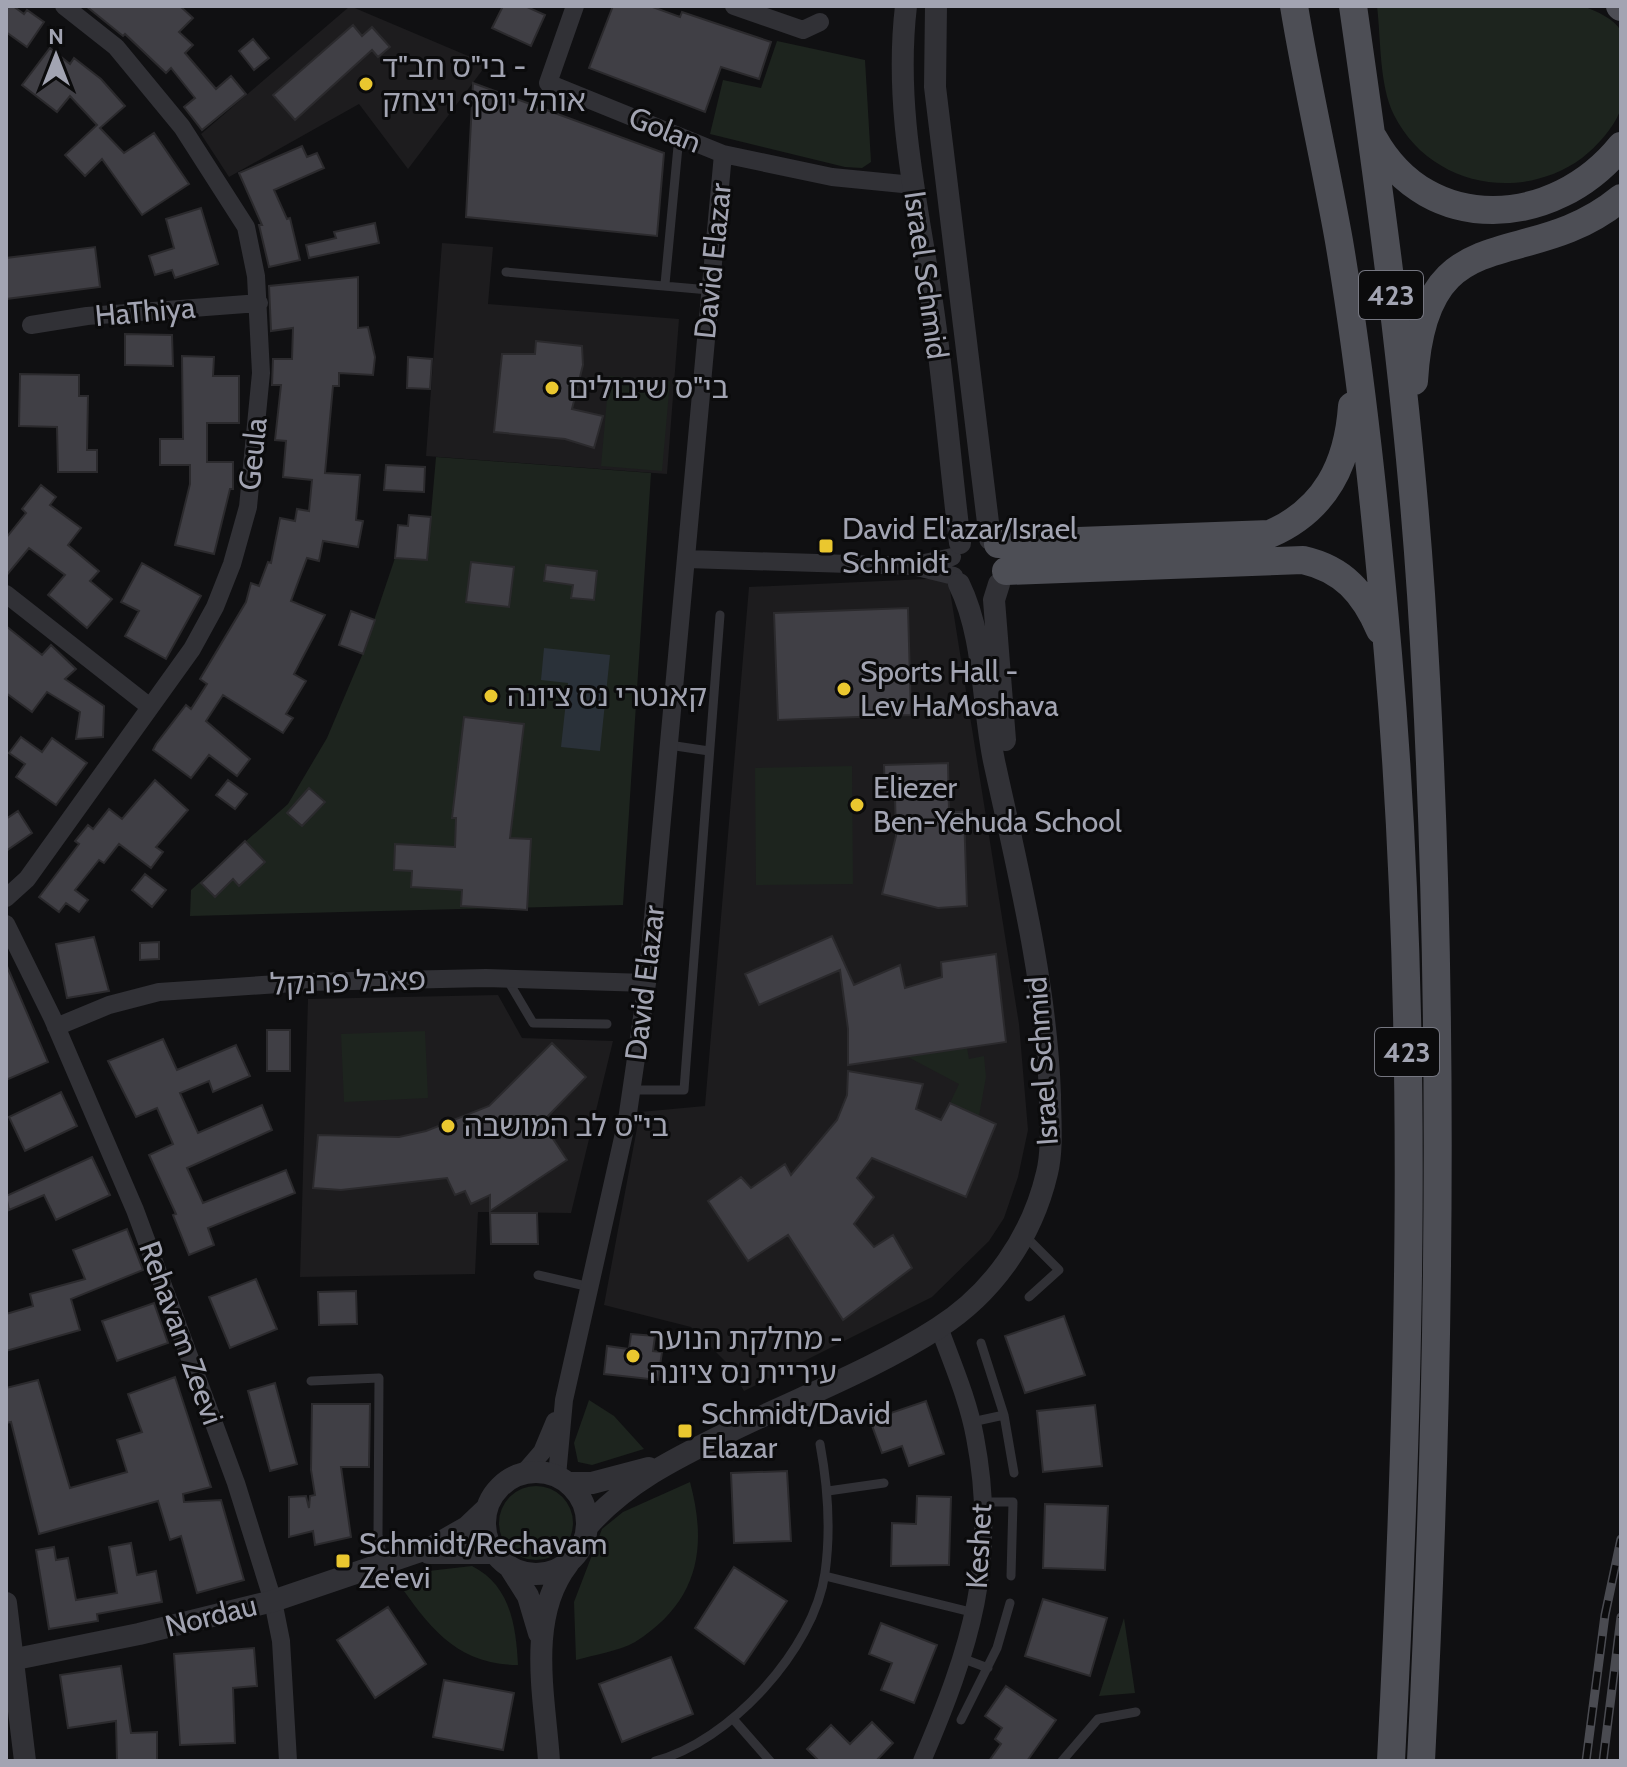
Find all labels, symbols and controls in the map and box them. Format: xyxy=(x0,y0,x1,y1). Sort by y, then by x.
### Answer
north arrow xyxy=(16,16,96,96)
text: N xyxy=(48,23,64,50)
place label: בי"ס חב"ד - אוהל יוסף ויצחק xyxy=(382,48,586,119)
marker: בי"ס חב"ד - אוהל יוסף ויצחק xyxy=(357,75,375,93)
street label: Golan xyxy=(624,98,707,161)
street label: David Elazar xyxy=(686,181,739,340)
street label: Israel Schmid xyxy=(896,189,957,361)
road number: 423 xyxy=(1359,271,1423,319)
street label: HaThiya xyxy=(93,289,197,334)
place label: בי"ס שיבולים xyxy=(568,369,729,406)
marker: בי"ס שיבולים xyxy=(543,379,561,397)
street label: Geula xyxy=(230,415,275,492)
place label: David El'azar/Israel Schmidt xyxy=(842,510,1077,581)
marker: David El'azar/Israel Schmidt xyxy=(817,537,835,555)
place label: Sports Hall - Lev HaMoshava xyxy=(860,653,1059,724)
place label: קאנטרי נס ציונה xyxy=(507,677,707,714)
marker: Sports Hall - Lev HaMoshava xyxy=(835,680,853,698)
marker: קאנטרי נס ציונה xyxy=(482,687,500,705)
place label: Eliezer Ben-Yehuda School xyxy=(873,769,1122,840)
marker: Eliezer Ben-Yehuda School xyxy=(848,796,866,814)
street label: David Elazar xyxy=(617,903,672,1063)
street label: פאבל פרנקל xyxy=(269,960,427,1003)
street label: Israel Schmid xyxy=(1017,975,1066,1147)
road number: 423 xyxy=(1375,1028,1439,1076)
place label: בי"ס לב המושבה xyxy=(464,1107,669,1144)
marker: בי"ס לב המושבה xyxy=(439,1117,457,1135)
street label: Rehavam Zeevi xyxy=(131,1236,232,1430)
place label: מחלקת הנוער - עיריית נס ציונה xyxy=(649,1320,843,1391)
marker: מחלקת הנוער - עיריית נס ציונה xyxy=(624,1347,642,1365)
place label: Schmidt/David Elazar xyxy=(701,1395,891,1466)
marker: Schmidt/David Elazar xyxy=(676,1422,694,1440)
street label: Keshet xyxy=(958,1502,999,1590)
place label: Schmidt/Rechavam Ze'evi xyxy=(359,1525,607,1596)
marker: Schmidt/Rechavam Ze'evi xyxy=(334,1552,352,1570)
street label: Nordau xyxy=(161,1586,261,1645)

